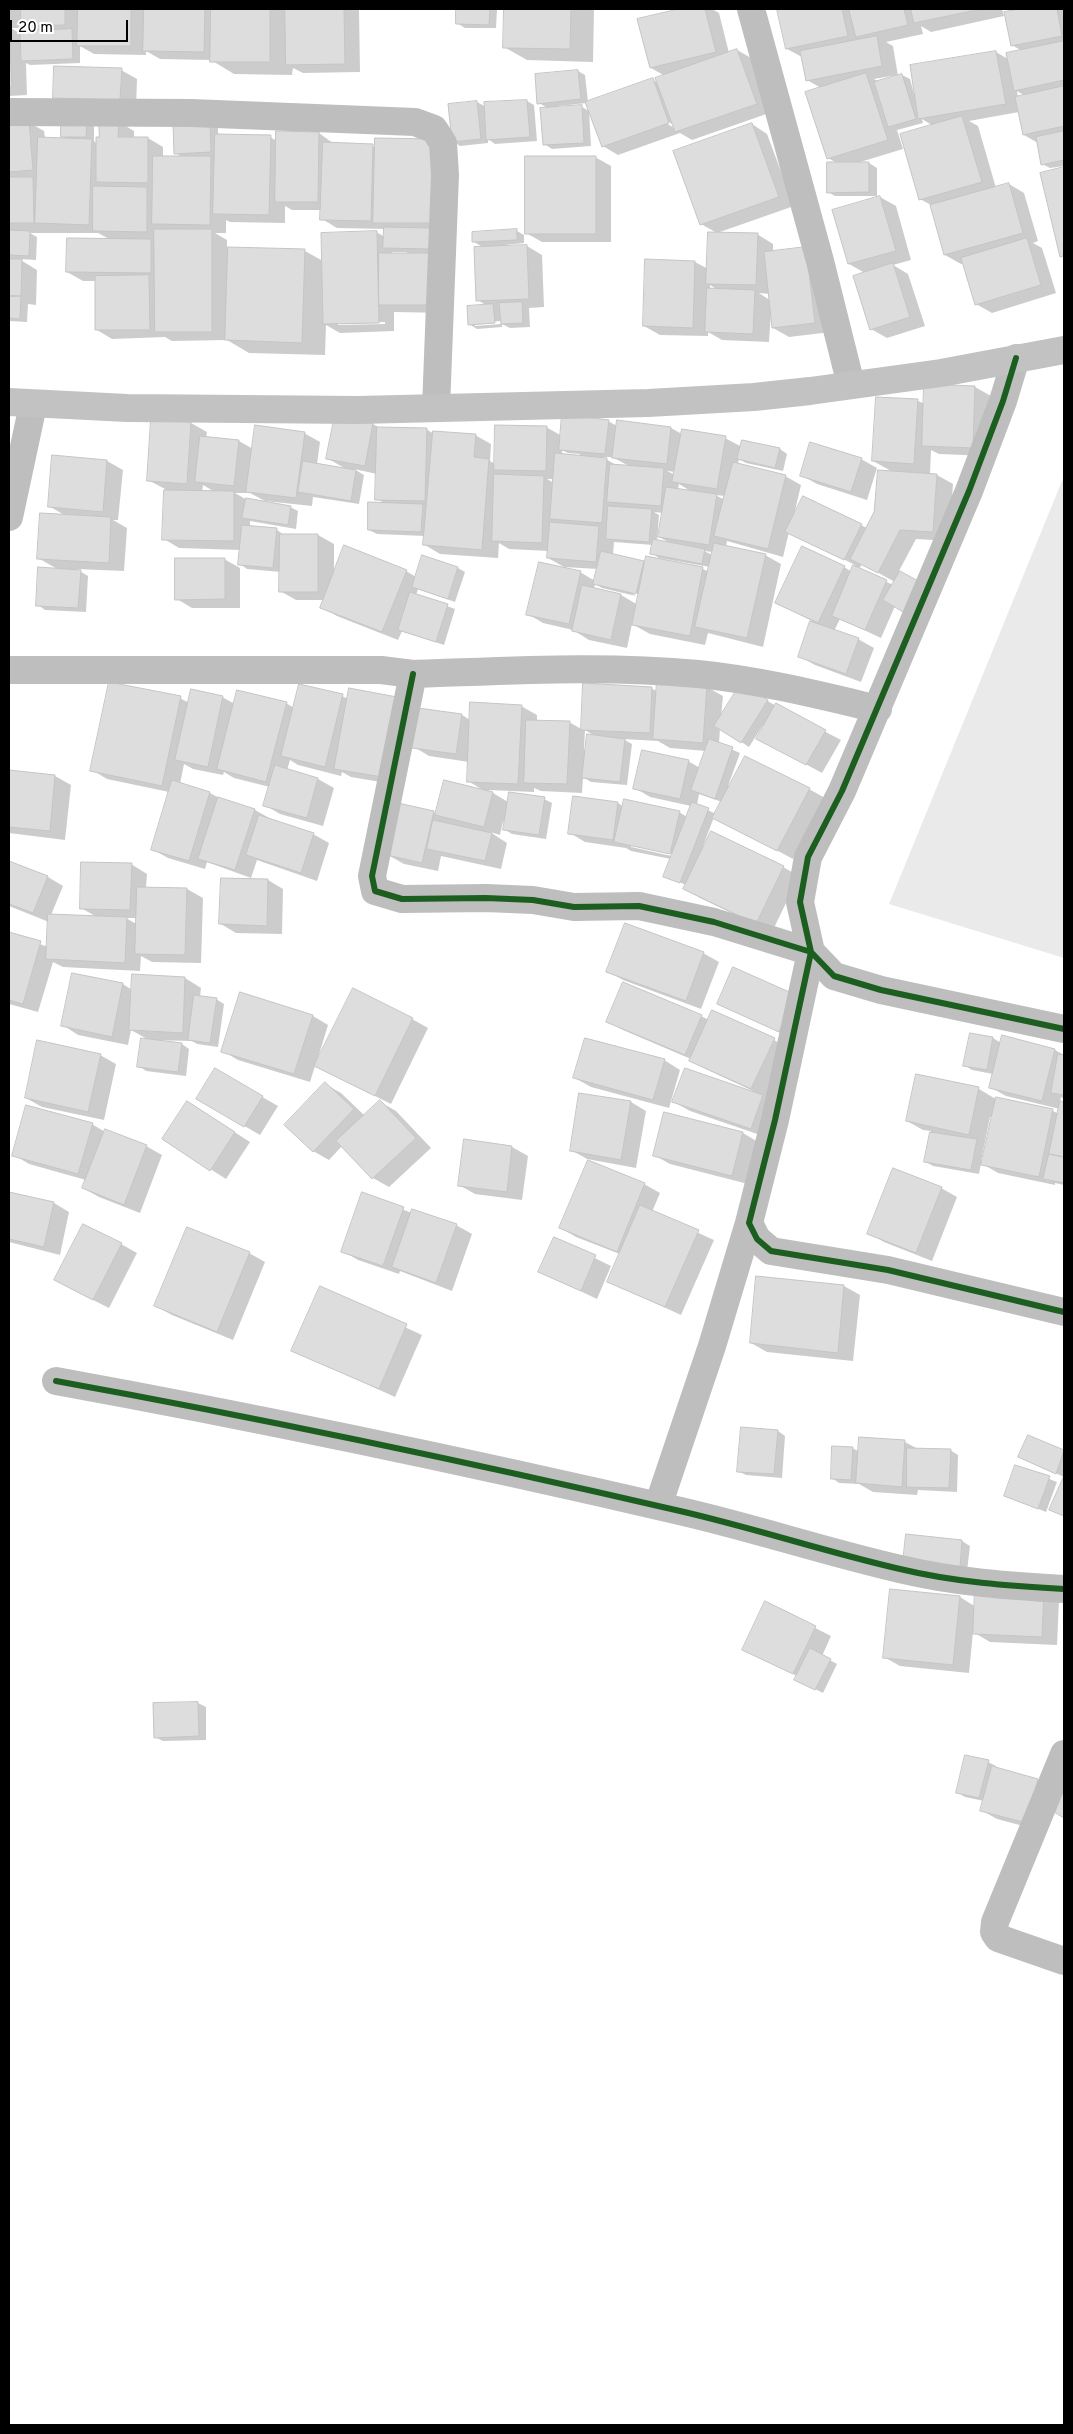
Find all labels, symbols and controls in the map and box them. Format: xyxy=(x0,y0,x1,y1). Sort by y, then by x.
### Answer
scale bar xyxy=(12,10,130,42)
text: 20 m xyxy=(18,19,53,38)

